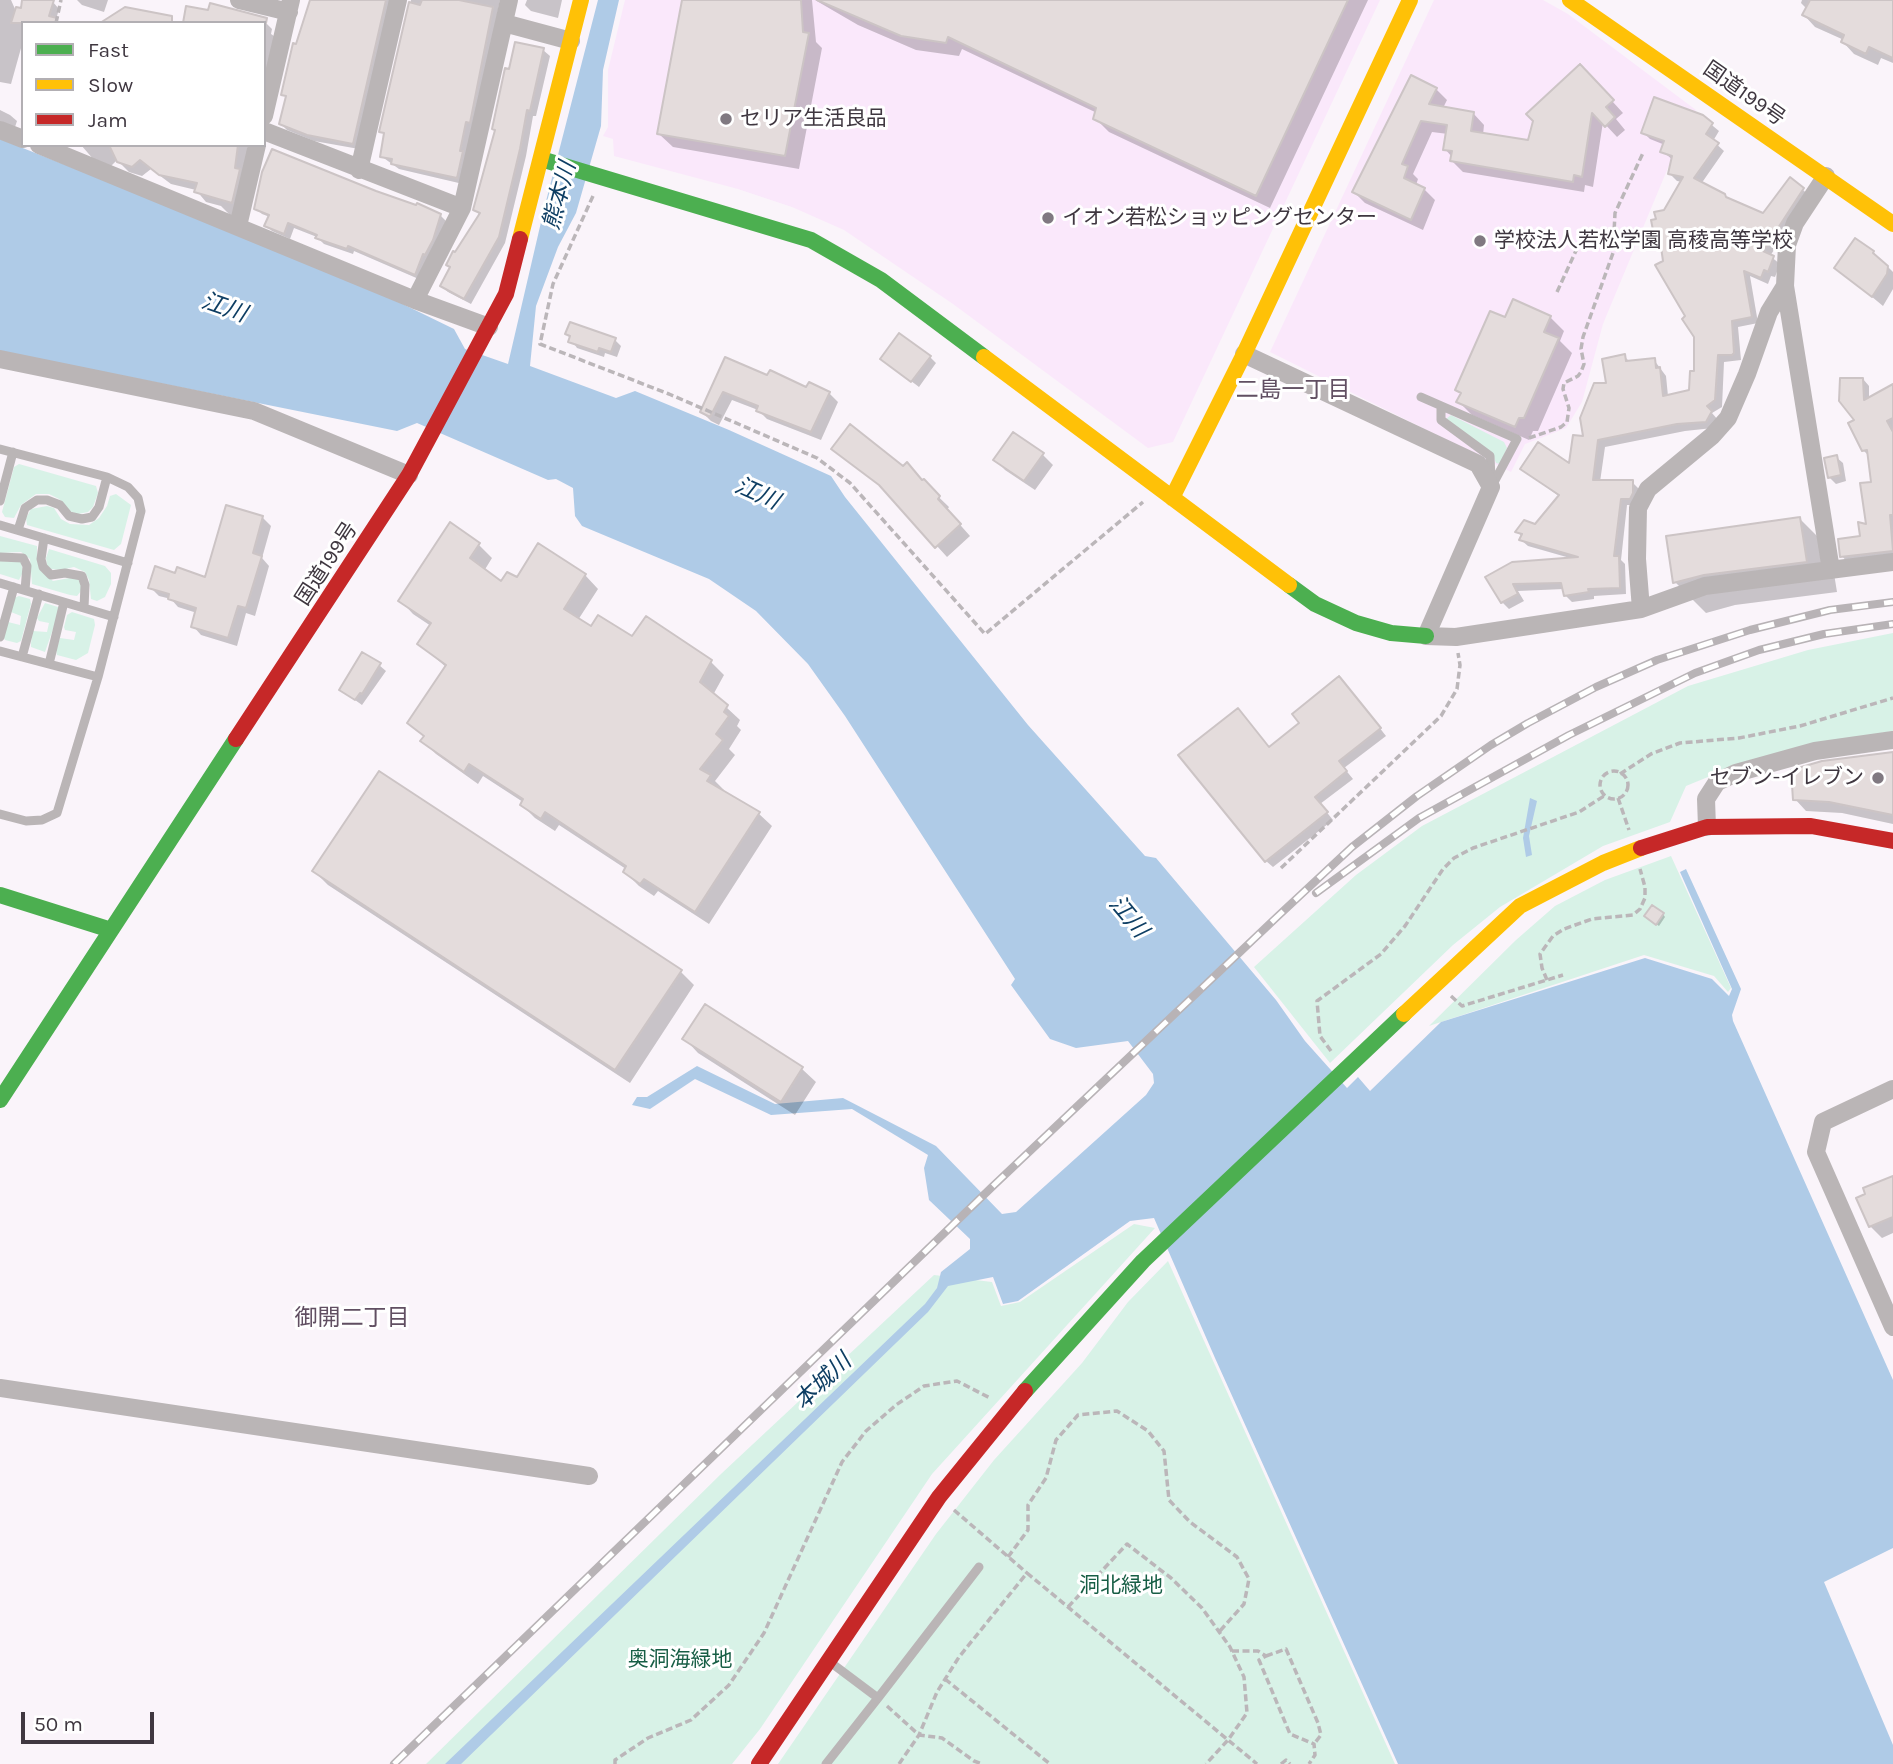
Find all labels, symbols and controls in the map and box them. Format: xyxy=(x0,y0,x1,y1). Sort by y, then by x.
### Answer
legend xyxy=(21,21,266,147)
text: Fast xyxy=(88,38,129,62)
street label: 国道199号 xyxy=(1698,57,1790,131)
text: Slow xyxy=(88,73,133,97)
place label: セリア生活良品 xyxy=(740,106,887,132)
text: Jam xyxy=(88,108,128,132)
marker: セリア生活良品 xyxy=(718,111,734,127)
water label: 熊本川 xyxy=(538,159,582,233)
place label: イオン若松ショッピングセンター xyxy=(1062,205,1377,231)
marker: イオン若松ショッピングセンター xyxy=(1040,210,1056,226)
place label: 学校法人若松学園 高稜高等学校 xyxy=(1494,228,1793,254)
marker: 学校法人若松学園 高稜高等学校 xyxy=(1472,233,1488,249)
water label: 江川 xyxy=(198,287,250,329)
district label: 二島一丁目 xyxy=(1236,376,1350,404)
water label: 江川 xyxy=(730,472,784,516)
street label: 国道199号 xyxy=(291,518,363,610)
place label: セブン-イレブン xyxy=(1710,765,1864,791)
marker: セブン-イレブン xyxy=(1870,770,1886,786)
water label: 江川 xyxy=(1103,891,1153,943)
district label: 御開二丁目 xyxy=(295,1304,409,1332)
water label: 本城川 xyxy=(789,1348,857,1416)
park label: 洞北緑地 xyxy=(1079,1573,1163,1599)
park label: 奥洞海緑地 xyxy=(628,1647,732,1673)
scale bar xyxy=(24,1698,158,1742)
text: 50 m xyxy=(34,1712,83,1736)

